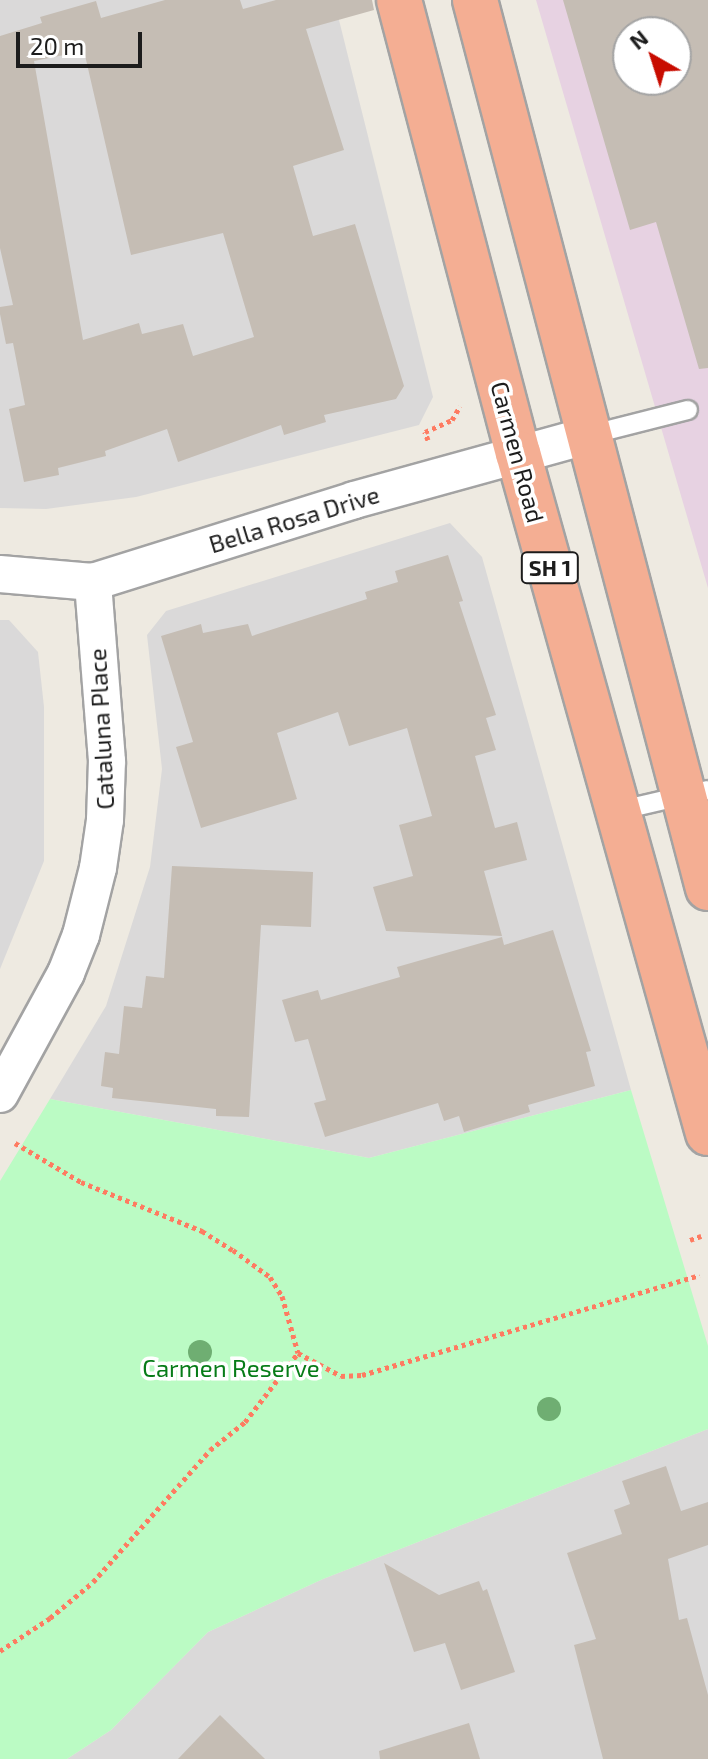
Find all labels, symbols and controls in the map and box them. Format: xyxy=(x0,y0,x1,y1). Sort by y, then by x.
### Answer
scale bar xyxy=(20,16,146,66)
north arrow xyxy=(612,16,692,96)
text: N xyxy=(624,24,653,54)
text: 20 m xyxy=(30,31,84,60)
street label: Carmen Road xyxy=(485,378,551,526)
street label: Bella Rosa Drive xyxy=(205,479,383,559)
road number: SH 1 xyxy=(520,550,580,586)
street label: Cataluna Place xyxy=(82,648,120,810)
park label: Carmen Reserve xyxy=(142,1354,320,1382)

